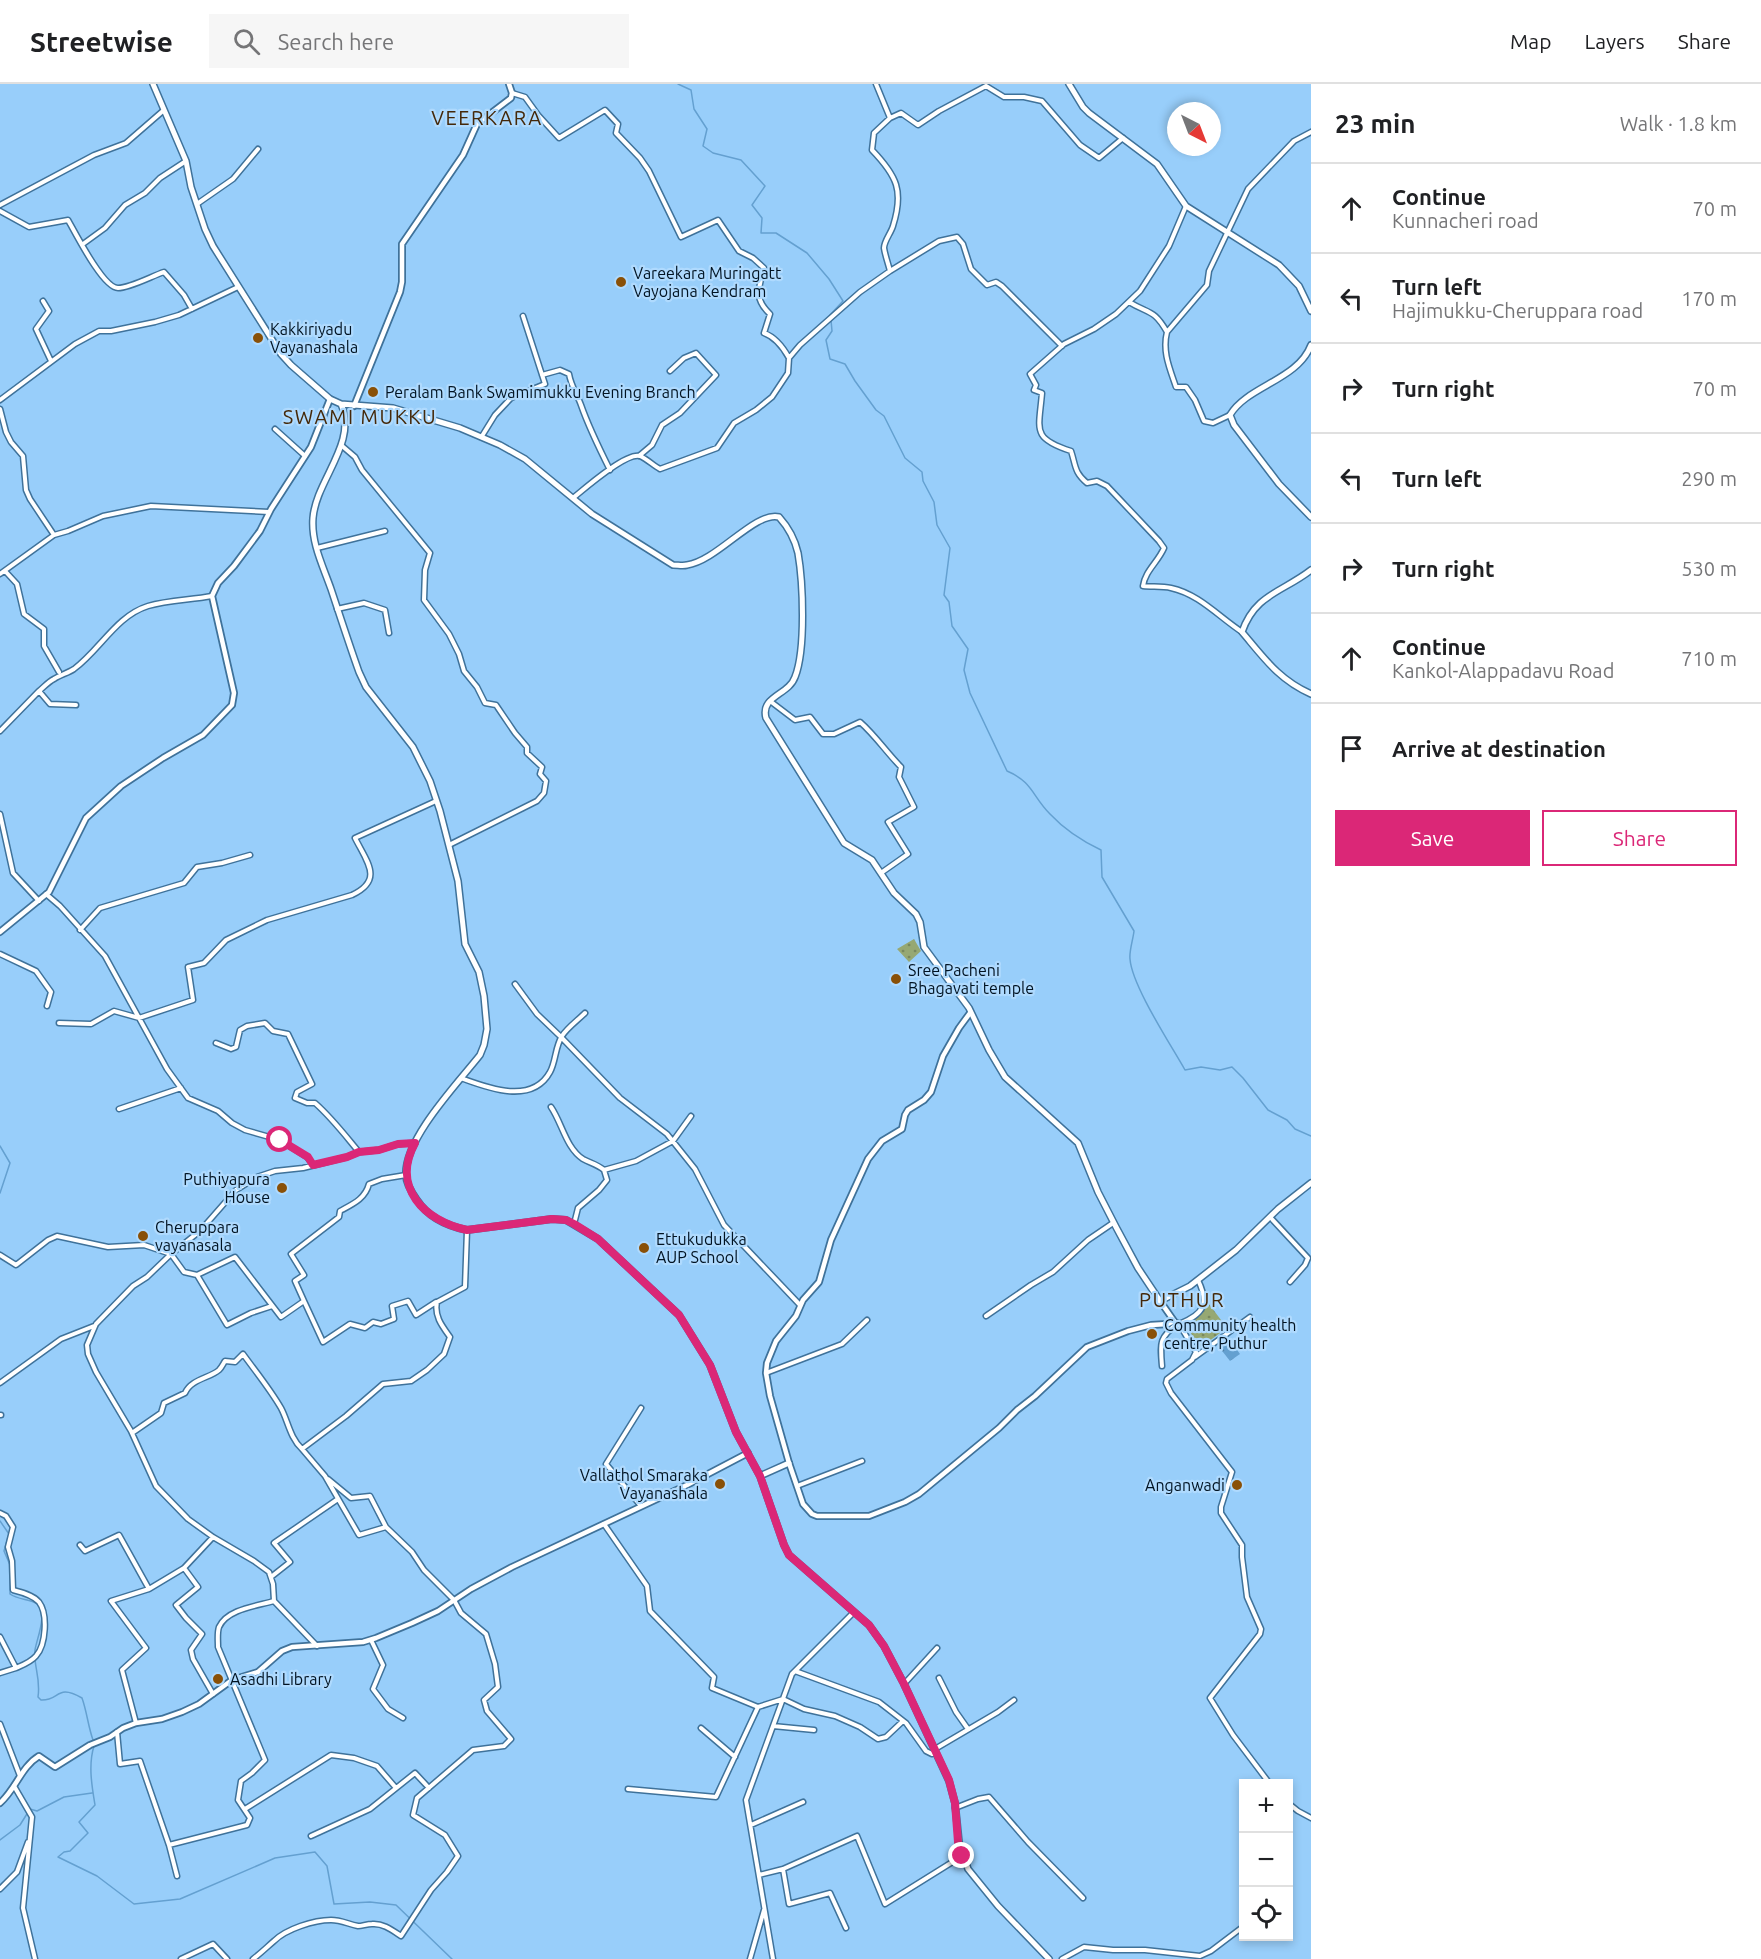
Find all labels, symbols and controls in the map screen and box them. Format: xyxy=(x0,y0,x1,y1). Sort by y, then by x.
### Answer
search box xyxy=(209,14,629,68)
icon: search xyxy=(230,25,263,58)
text: Streetwise xyxy=(30,26,173,57)
text: Search here xyxy=(278,29,394,54)
text: Map xyxy=(1510,29,1551,53)
text: Layers xyxy=(1584,29,1645,53)
text: Share xyxy=(1678,29,1731,53)
north arrow xyxy=(1167,102,1221,156)
district label: VEERKARA xyxy=(431,106,543,129)
text: 23 min xyxy=(1335,109,1415,138)
text: Walk · 1.8 km xyxy=(1620,112,1737,135)
text: Continue xyxy=(1392,184,1486,209)
icon: ahead xyxy=(1335,192,1368,225)
text: 70 m xyxy=(1693,197,1737,220)
text: Kunnacheri road xyxy=(1392,209,1539,232)
place label: Vareekara Muringatt Vayojana Kendram xyxy=(633,264,782,300)
text: Turn left xyxy=(1392,274,1482,299)
marker: Vareekara Muringatt Vayojana Kendram xyxy=(614,275,628,289)
icon: left xyxy=(1335,282,1368,315)
text: 170 m xyxy=(1681,287,1737,310)
text: Hajimukku-Cheruppara road xyxy=(1392,299,1643,322)
place label: Kakkiriyadu Vayanashala xyxy=(270,320,358,356)
marker: Kakkiriyadu Vayanashala xyxy=(251,331,265,345)
icon: right xyxy=(1335,372,1368,405)
text: Turn right xyxy=(1392,376,1494,401)
text: 70 m xyxy=(1693,377,1737,400)
place label: Peralam Bank Swamimukku Evening Branch xyxy=(385,383,696,401)
marker: Peralam Bank Swamimukku Evening Branch xyxy=(366,385,380,399)
district label: SWAMI MUKKU xyxy=(283,405,437,428)
icon: left xyxy=(1335,462,1368,495)
text: Turn left xyxy=(1392,466,1482,491)
text: 290 m xyxy=(1681,467,1737,490)
icon: right xyxy=(1335,552,1368,585)
text: Turn right xyxy=(1392,556,1494,581)
text: 530 m xyxy=(1681,557,1737,580)
text: Continue xyxy=(1392,634,1486,659)
icon: ahead xyxy=(1335,642,1368,675)
text: 710 m xyxy=(1681,647,1737,670)
text: Kankol-Alappadavu Road xyxy=(1392,659,1614,682)
icon: arrive xyxy=(1335,732,1368,765)
text: Arrive at destination xyxy=(1392,736,1606,761)
button: Save xyxy=(1335,810,1530,866)
button: Share xyxy=(1542,810,1737,866)
place label: Sree Pacheni Bhagavati temple xyxy=(908,961,1034,997)
marker: Sree Pacheni Bhagavati temple xyxy=(889,972,903,986)
route start xyxy=(266,1126,292,1152)
place label: Puthiyapura House xyxy=(183,1170,270,1206)
marker: Puthiyapura House xyxy=(275,1181,289,1195)
place label: Cheruppara vayanasala xyxy=(155,1218,239,1254)
marker: Cheruppara vayanasala xyxy=(136,1229,150,1243)
place label: Ettukudukka AUP School xyxy=(656,1230,747,1266)
marker: Ettukudukka AUP School xyxy=(637,1241,651,1255)
district label: PUTHUR xyxy=(1139,1288,1225,1311)
place label: Community health centre, Puthur xyxy=(1164,1316,1296,1352)
marker: Community health centre, Puthur xyxy=(1145,1327,1159,1341)
place label: Vallathol Smaraka Vayanashala xyxy=(580,1466,708,1502)
place label: Anganwadi xyxy=(1145,1476,1225,1494)
marker: Vallathol Smaraka Vayanashala xyxy=(713,1477,727,1491)
marker: Anganwadi xyxy=(1230,1478,1244,1492)
place label: Asadhi Library xyxy=(230,1670,332,1688)
marker: Asadhi Library xyxy=(211,1672,225,1686)
map controls xyxy=(1239,1779,1293,1941)
button: + xyxy=(1239,1779,1293,1833)
button: − xyxy=(1239,1833,1293,1887)
route end xyxy=(948,1842,974,1868)
button: locate xyxy=(1239,1887,1293,1941)

